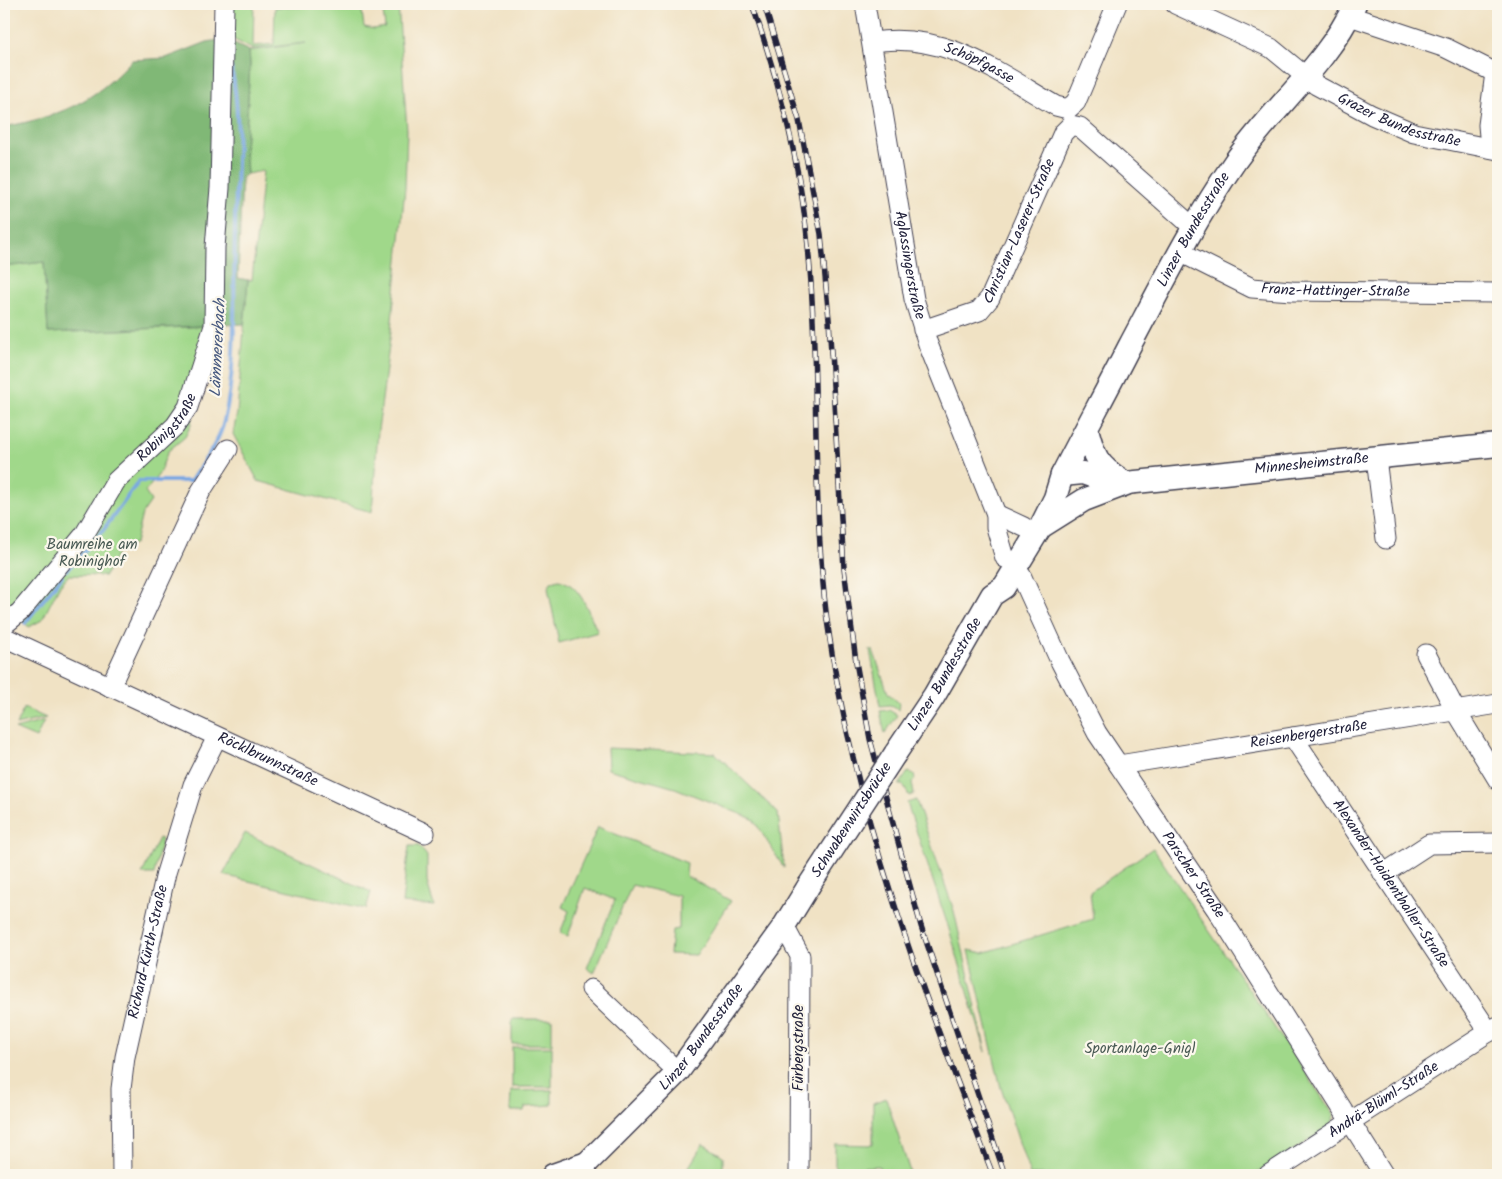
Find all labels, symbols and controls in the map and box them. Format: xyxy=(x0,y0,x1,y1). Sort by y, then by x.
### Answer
street label: Schöpfgasse xyxy=(940,36,1019,91)
street label: Grazer Bundesstraße xyxy=(1333,87,1463,154)
street label: Christian-Laserer-Straße xyxy=(977,155,1062,310)
street label: Linzer Bundesstraße xyxy=(1151,167,1237,291)
street label: Aglassingerstraße xyxy=(888,209,932,323)
street label: Franz-Hattinger-Straße xyxy=(1260,277,1410,304)
water label: Lämmererbach xyxy=(203,297,233,398)
street label: Robinigstraße xyxy=(131,390,204,468)
street label: Minnesheimstraße xyxy=(1253,446,1370,482)
park label: Baumreihe am Robinighof xyxy=(47,533,137,574)
street label: Linzer Bundesstraße xyxy=(901,613,989,736)
street label: Reisenbergerstraße xyxy=(1248,713,1369,756)
street label: Röcklbrunnstraße xyxy=(213,726,322,794)
street label: Schwabenwirtsbrücke xyxy=(805,757,899,883)
street label: Alexander-Haidenthaller-Straße xyxy=(1326,794,1455,973)
street label: Parscher Straße xyxy=(1155,827,1231,924)
street label: Richard-Kürth-Straße xyxy=(122,882,175,1021)
street label: Linzer Bundesstraße xyxy=(653,979,750,1097)
street label: Fürbergstraße xyxy=(787,1005,811,1091)
park label: Sportanlage-Gnigl xyxy=(1085,1037,1196,1061)
street label: Andrä-Blüml-Straße xyxy=(1324,1055,1444,1145)

